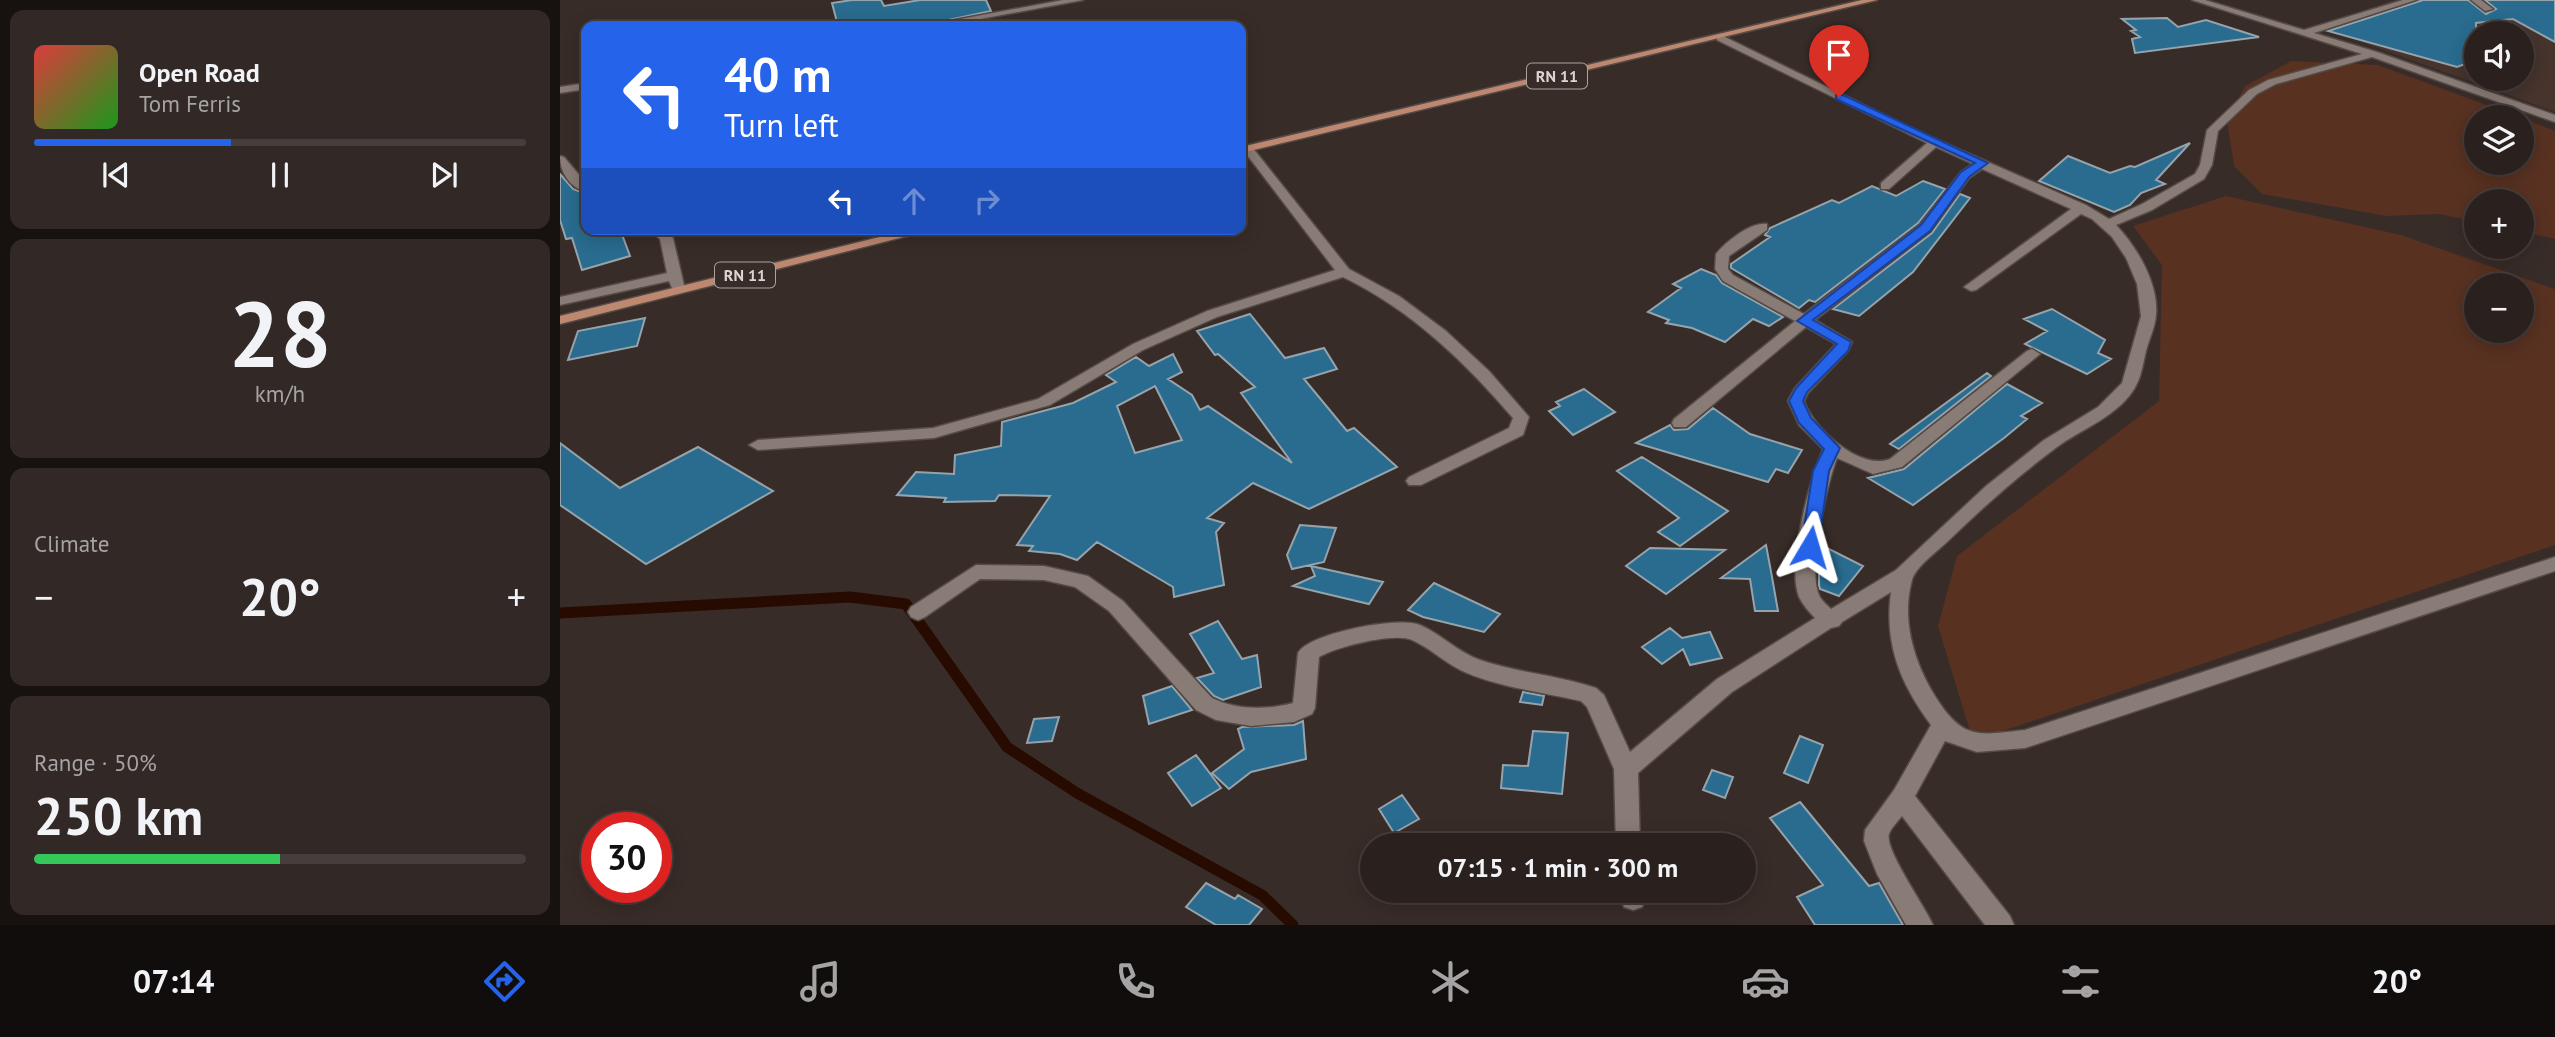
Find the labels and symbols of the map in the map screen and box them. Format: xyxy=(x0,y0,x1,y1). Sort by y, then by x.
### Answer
pin xyxy=(1809,25,1869,97)
road number: RN 11 xyxy=(1527,64,1587,88)
road number: RN 11 xyxy=(715,262,775,288)
position arrow xyxy=(1773,510,1847,584)
speed limit sign: 30 xyxy=(581,812,672,903)

